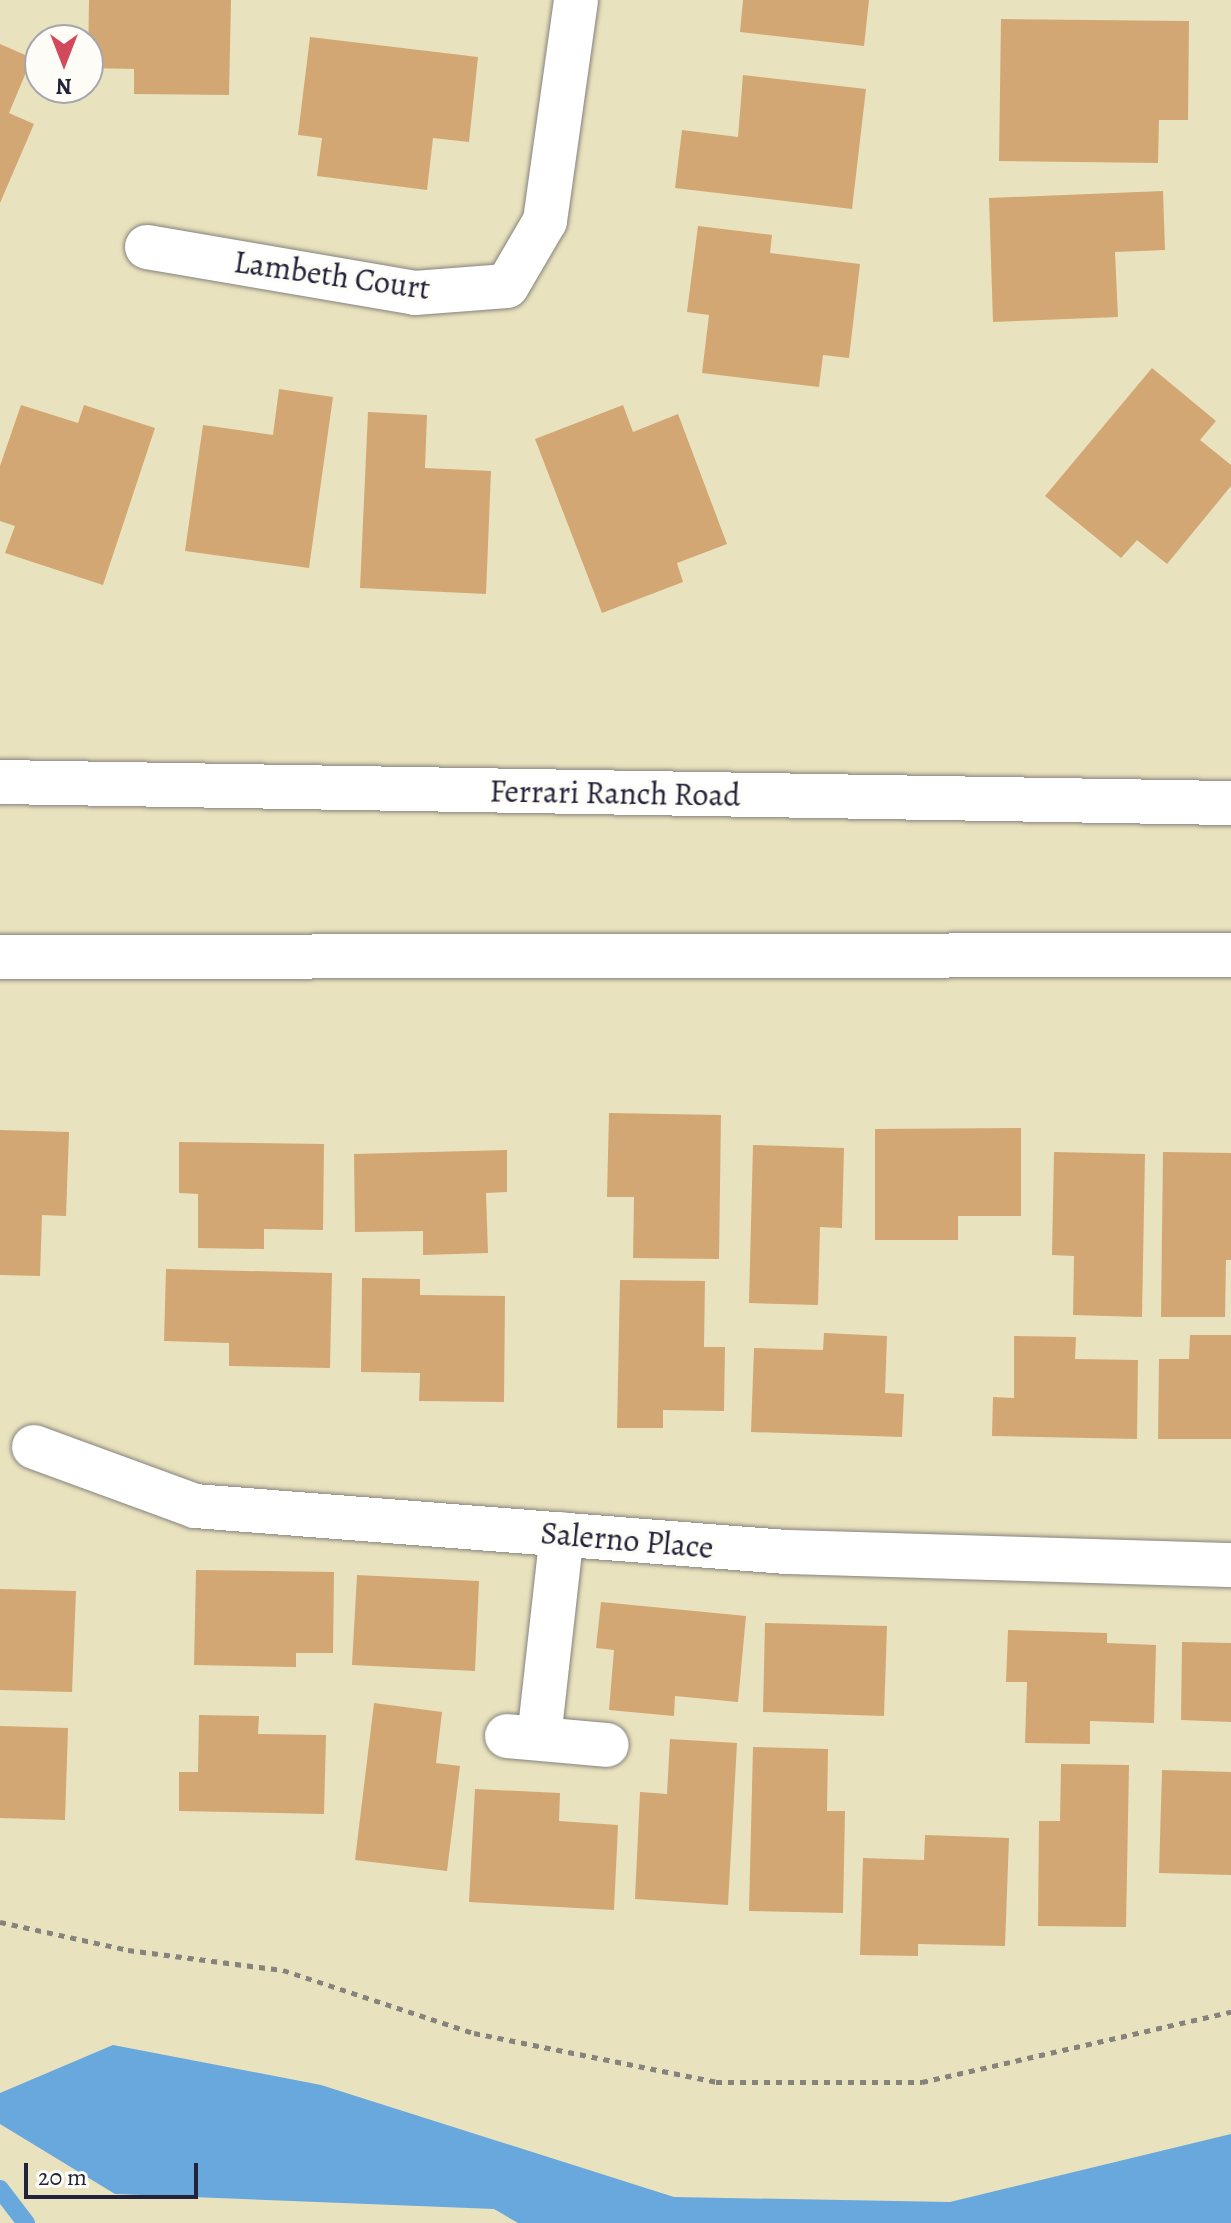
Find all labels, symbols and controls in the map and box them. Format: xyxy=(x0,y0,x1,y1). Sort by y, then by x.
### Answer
north arrow xyxy=(24,24,104,104)
text: N xyxy=(56,71,72,101)
street label: Lambeth Court xyxy=(231,242,433,308)
street label: Ferrari Ranch Road xyxy=(489,772,741,814)
street label: Salerno Place xyxy=(539,1513,715,1567)
scale bar xyxy=(28,2147,202,2197)
text: 20 m xyxy=(38,2161,87,2193)

